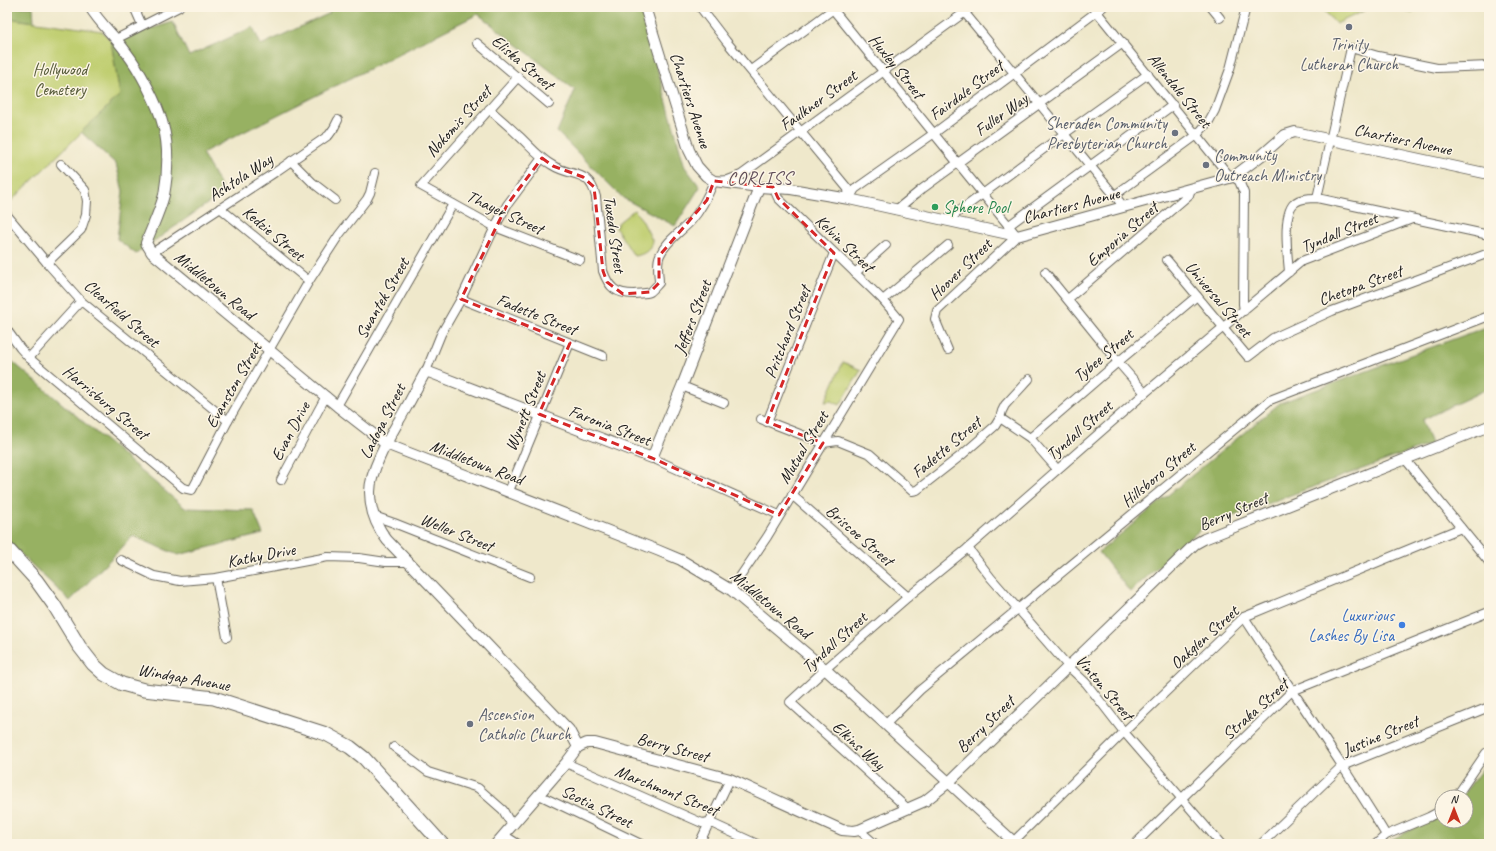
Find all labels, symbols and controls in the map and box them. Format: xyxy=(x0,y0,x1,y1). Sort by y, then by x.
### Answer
marker: Trinity Lutheran Church xyxy=(1344,22,1354,32)
street label: Eliska Street xyxy=(487,30,560,96)
street label: Huxley Street xyxy=(864,30,931,105)
place label: Trinity Lutheran Church xyxy=(1300,34,1400,75)
street label: Allendale Street xyxy=(1143,49,1218,134)
street label: Chartiers Avenue xyxy=(665,50,716,152)
street label: Fairdale Street xyxy=(925,54,1009,125)
park label: Hollywood Cemetery xyxy=(33,59,91,100)
street label: Faulkner Street xyxy=(776,64,863,135)
street label: Nokomis Street xyxy=(421,80,498,161)
street label: Fuller Way xyxy=(971,87,1033,141)
place label: Sheraden Community Presbyterian Church xyxy=(1046,113,1168,154)
street label: Chartiers Avenue xyxy=(1352,119,1455,160)
marker: Sheraden Community Presbyterian Church xyxy=(1170,128,1180,138)
place label: Community Outreach Ministry xyxy=(1214,145,1322,186)
street label: Ashtola Way xyxy=(204,148,277,206)
marker: Community Outreach Ministry xyxy=(1201,160,1211,170)
district label: CORLISS xyxy=(727,167,795,189)
street label: Chartiers Avenue xyxy=(1021,182,1123,228)
street label: Thayer Street xyxy=(463,186,549,240)
street label: Tuxedo Street xyxy=(599,194,631,276)
street label: Emporia Street xyxy=(1082,196,1164,271)
place label: Sphere Pool xyxy=(943,197,1012,218)
street label: Kedzie Street xyxy=(238,201,311,267)
marker: Sphere Pool xyxy=(930,202,940,212)
street label: Tyndall Street xyxy=(1298,207,1383,257)
street label: Kelvin Street xyxy=(811,210,880,278)
street label: Hoover Street xyxy=(924,232,998,305)
street label: Middletown Road xyxy=(170,246,261,326)
street label: Swantek Street xyxy=(351,252,415,342)
street label: Universal Street xyxy=(1181,257,1258,343)
street label: Chetopa Street xyxy=(1315,260,1407,310)
street label: Clearfield Street xyxy=(80,275,165,353)
street label: Jeffers Street xyxy=(668,275,717,358)
street label: Pritchard Street xyxy=(759,281,816,382)
street label: Fadette Street xyxy=(494,289,582,341)
street label: Tybee Street xyxy=(1069,323,1139,387)
street label: Evanston Street xyxy=(201,337,268,432)
street label: Harrisburg Street xyxy=(59,361,155,446)
street label: Wynett Street xyxy=(500,366,552,454)
street label: Ladoga Street xyxy=(355,378,411,462)
street label: Tyndall Street xyxy=(1042,394,1119,465)
street label: Evan Drive xyxy=(266,397,315,464)
street label: Faronia Street xyxy=(566,400,656,451)
street label: Mutual Street xyxy=(774,405,834,487)
street label: Fadette Street xyxy=(907,411,987,483)
street label: Middletown Road xyxy=(427,435,528,491)
street label: Hillsboro Street xyxy=(1117,436,1202,512)
street label: Berry Street xyxy=(1195,487,1273,535)
street label: Briscoe Street xyxy=(821,500,900,572)
street label: Weller Street xyxy=(417,508,498,557)
street label: Kathy Drive xyxy=(225,538,298,572)
street label: Middletown Road xyxy=(726,565,817,645)
street label: Oakglen Street xyxy=(1166,600,1245,674)
place label: Luxurious Lashes By Lisa xyxy=(1309,605,1396,646)
street label: Tyndall Street xyxy=(797,606,873,677)
marker: Luxurious Lashes By Lisa xyxy=(1397,620,1407,630)
street label: Vinton Street xyxy=(1071,650,1140,726)
street label: Windgap Avenue xyxy=(136,659,233,696)
street label: Straka Street xyxy=(1218,673,1295,745)
street label: Berry Street xyxy=(952,690,1021,757)
place label: Ascension Catholic Church xyxy=(478,704,572,745)
street label: Justine Street xyxy=(1338,710,1423,761)
street label: Elkins Way xyxy=(828,716,890,775)
marker: Ascension Catholic Church xyxy=(465,719,475,729)
street label: Berry Street xyxy=(635,728,713,768)
street label: Marchmont Street xyxy=(612,760,724,822)
street label: Scotia Street xyxy=(558,780,638,834)
north arrow xyxy=(1434,789,1474,829)
text: N xyxy=(1451,792,1460,806)

